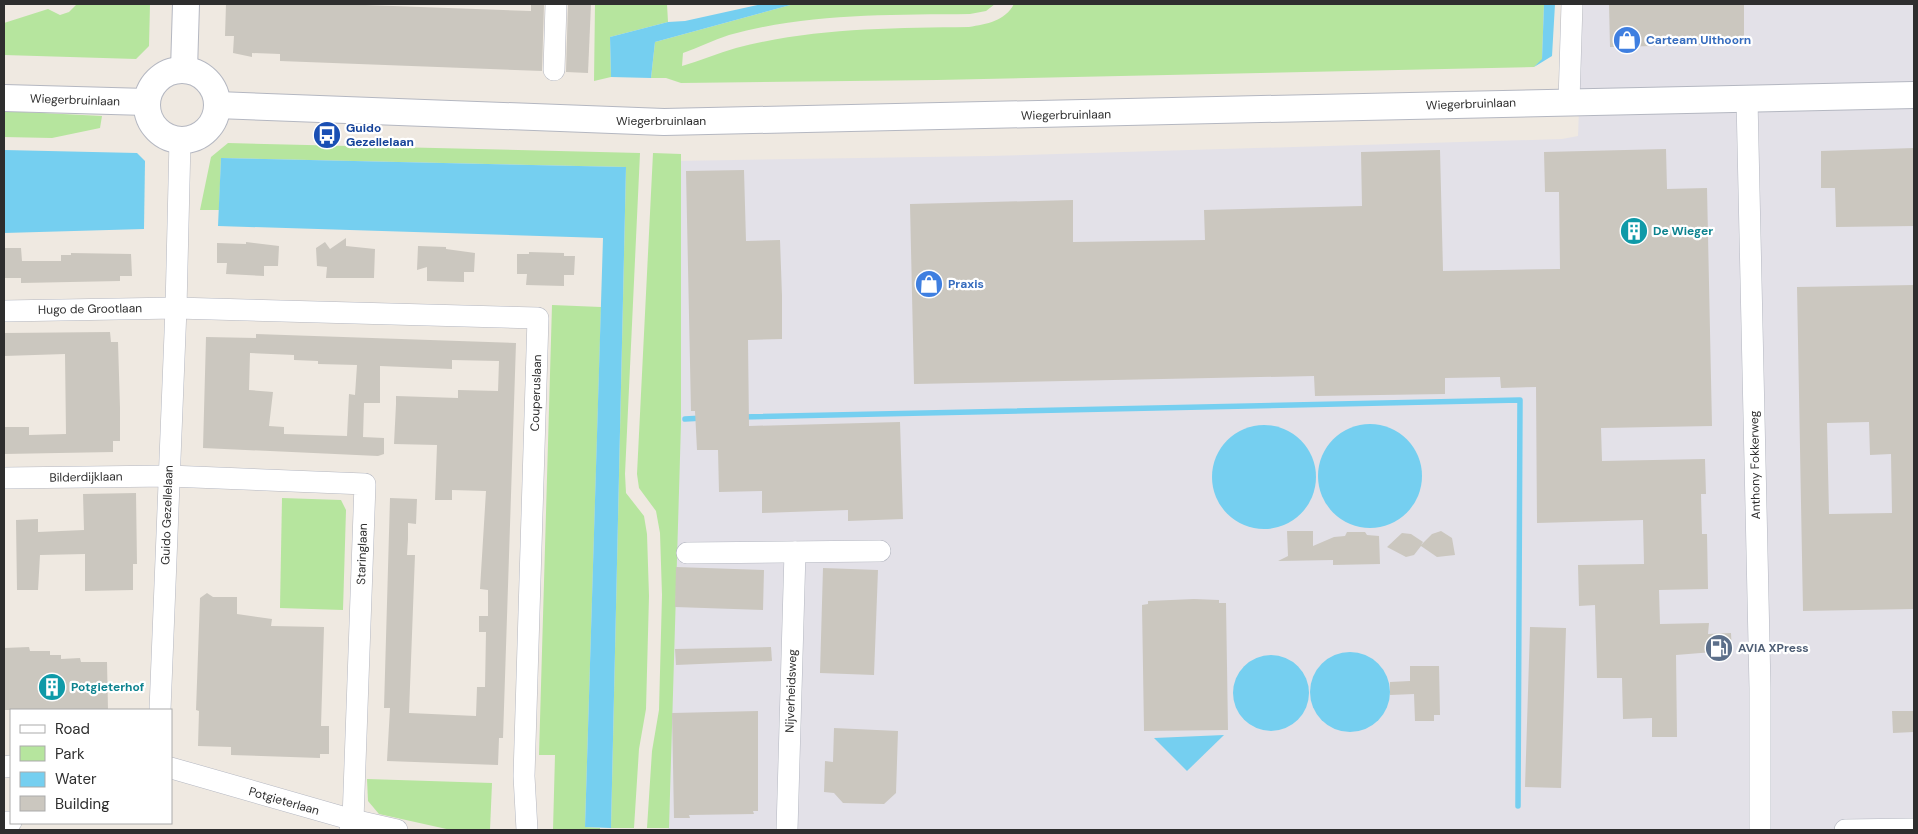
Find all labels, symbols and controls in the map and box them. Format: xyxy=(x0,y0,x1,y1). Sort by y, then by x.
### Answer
shop icon: Carteam Uithoorn xyxy=(1612,25,1642,55)
place label: Carteam Uithoorn xyxy=(1646,32,1751,48)
street label: Wiegerbruinlaan xyxy=(30,90,120,110)
street label: Wiegerbruinlaan xyxy=(1426,94,1516,114)
street label: Wiegerbruinlaan xyxy=(1021,106,1111,124)
street label: Wiegerbruinlaan xyxy=(616,113,706,129)
bus stop icon: Guido Gezellelaan xyxy=(312,120,342,150)
place label: Guido Gezellelaan xyxy=(346,120,414,150)
building icon: De Wieger xyxy=(1619,216,1649,246)
place label: De Wieger xyxy=(1653,223,1713,239)
shop icon: Praxis xyxy=(914,269,944,299)
place label: Praxis xyxy=(948,276,984,292)
street label: Hugo de Grootlaan xyxy=(38,300,142,318)
street label: Couperuslaan xyxy=(527,354,545,432)
street label: Anthony Fokkerweg xyxy=(1746,410,1764,520)
street label: Guido Gezellelaan xyxy=(157,465,177,565)
street label: Bilderdijklaan xyxy=(49,468,123,486)
street label: Staringlaan xyxy=(353,523,371,585)
fuel station icon: AVIA XPress xyxy=(1704,633,1734,663)
place label: AVIA XPress xyxy=(1738,640,1809,656)
street label: Nijverheidsweg xyxy=(782,649,800,733)
building icon: Potgieterhof xyxy=(37,672,67,702)
place label: Potgieterhof xyxy=(71,679,144,695)
legend xyxy=(10,709,172,824)
text: Road xyxy=(55,719,90,739)
text: Park xyxy=(55,744,85,764)
text: Water xyxy=(55,769,97,789)
street label: Potgieterlaan xyxy=(247,783,321,819)
text: Building xyxy=(55,794,110,814)

